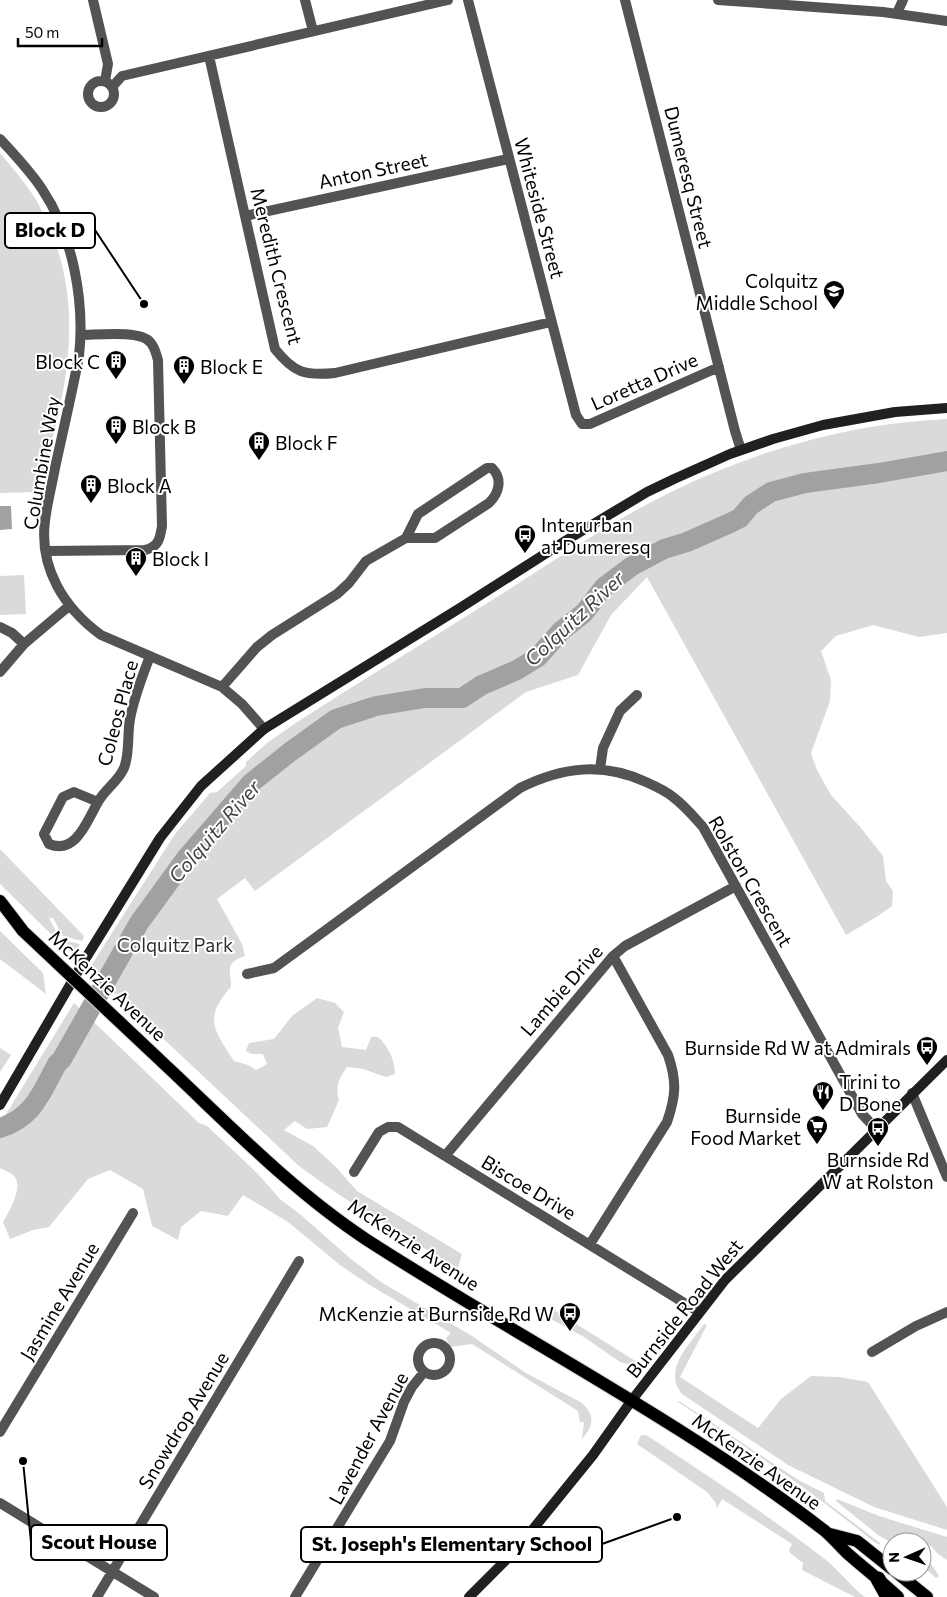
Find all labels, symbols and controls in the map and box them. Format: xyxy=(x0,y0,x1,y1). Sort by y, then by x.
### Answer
scale bar xyxy=(18,15,101,47)
text: 50 m xyxy=(25,23,59,41)
street label: Dumeresq Street xyxy=(660,104,718,251)
street label: Whiteside Street xyxy=(510,135,570,281)
street label: Anton Street xyxy=(316,147,430,193)
street label: Meredith Crescent xyxy=(246,185,308,347)
callout: Block D xyxy=(5,213,95,248)
text: Block D xyxy=(15,217,85,241)
place label: Colquitz Middle School xyxy=(696,269,818,314)
school or university icon: Colquitz Middle School xyxy=(822,279,846,310)
street label: Loretta Drive xyxy=(587,347,701,415)
building icon: Block C xyxy=(104,349,128,380)
place label: Block C xyxy=(35,350,100,373)
building icon: Block E xyxy=(172,354,196,385)
place label: Block E xyxy=(200,355,263,378)
street label: Columbine Way xyxy=(18,394,64,531)
building icon: Block B xyxy=(104,414,128,445)
place label: Block B xyxy=(132,415,196,438)
building icon: Block F xyxy=(247,430,271,461)
place label: Block F xyxy=(275,431,338,454)
building icon: Block A xyxy=(79,473,103,504)
place label: Block A xyxy=(107,474,172,497)
place label: Interurban at Dumeresq xyxy=(541,513,651,558)
bus stop icon: Interurban at Dumeresq xyxy=(513,523,537,554)
building icon: Block I xyxy=(124,546,148,577)
place label: Block I xyxy=(152,547,209,570)
water label: Colquitz River xyxy=(519,565,630,670)
street label: Coleos Place xyxy=(92,657,142,769)
water label: Colquitz River xyxy=(163,774,266,887)
street label: Rolston Crescent xyxy=(704,811,798,951)
street label: McKenzie Avenue xyxy=(45,925,171,1045)
park label: Colquitz Park xyxy=(117,933,233,956)
street label: Lambie Drive xyxy=(515,940,607,1040)
bus stop icon: Burnside Rd W at Admirals xyxy=(915,1035,939,1066)
place label: Burnside Rd W at Admirals xyxy=(684,1036,911,1059)
place label: Trini to D Bone xyxy=(839,1070,901,1115)
restaurant icon: Trini to D Bone xyxy=(811,1080,835,1111)
place label: Burnside Food Market xyxy=(690,1104,801,1149)
supermarket icon: Burnside Food Market xyxy=(805,1114,829,1145)
bus stop icon: Burnside Rd W at Rolston xyxy=(866,1116,890,1147)
place label: Burnside Rd W at Rolston xyxy=(822,1148,934,1193)
street label: Biscoe Drive xyxy=(478,1150,580,1224)
street label: McKenzie Avenue xyxy=(344,1193,484,1295)
street label: Burnside Road West xyxy=(621,1234,747,1382)
street label: Jasmine Avenue xyxy=(15,1238,103,1364)
bus stop icon: McKenzie at Burnside Rd W xyxy=(558,1301,582,1332)
place label: McKenzie at Burnside Rd W xyxy=(319,1302,554,1325)
street label: Snowdrop Avenue xyxy=(133,1347,233,1493)
street label: Lavender Avenue xyxy=(323,1368,413,1508)
street label: McKenzie Avenue xyxy=(688,1408,826,1514)
callout: Scout House xyxy=(31,1525,167,1560)
callout: St. Joseph's Elementary School xyxy=(301,1527,602,1562)
text: Scout House xyxy=(41,1529,157,1553)
text: St. Joseph's Elementary School xyxy=(312,1531,592,1555)
north arrow xyxy=(882,1532,932,1582)
text: N xyxy=(885,1552,902,1563)

